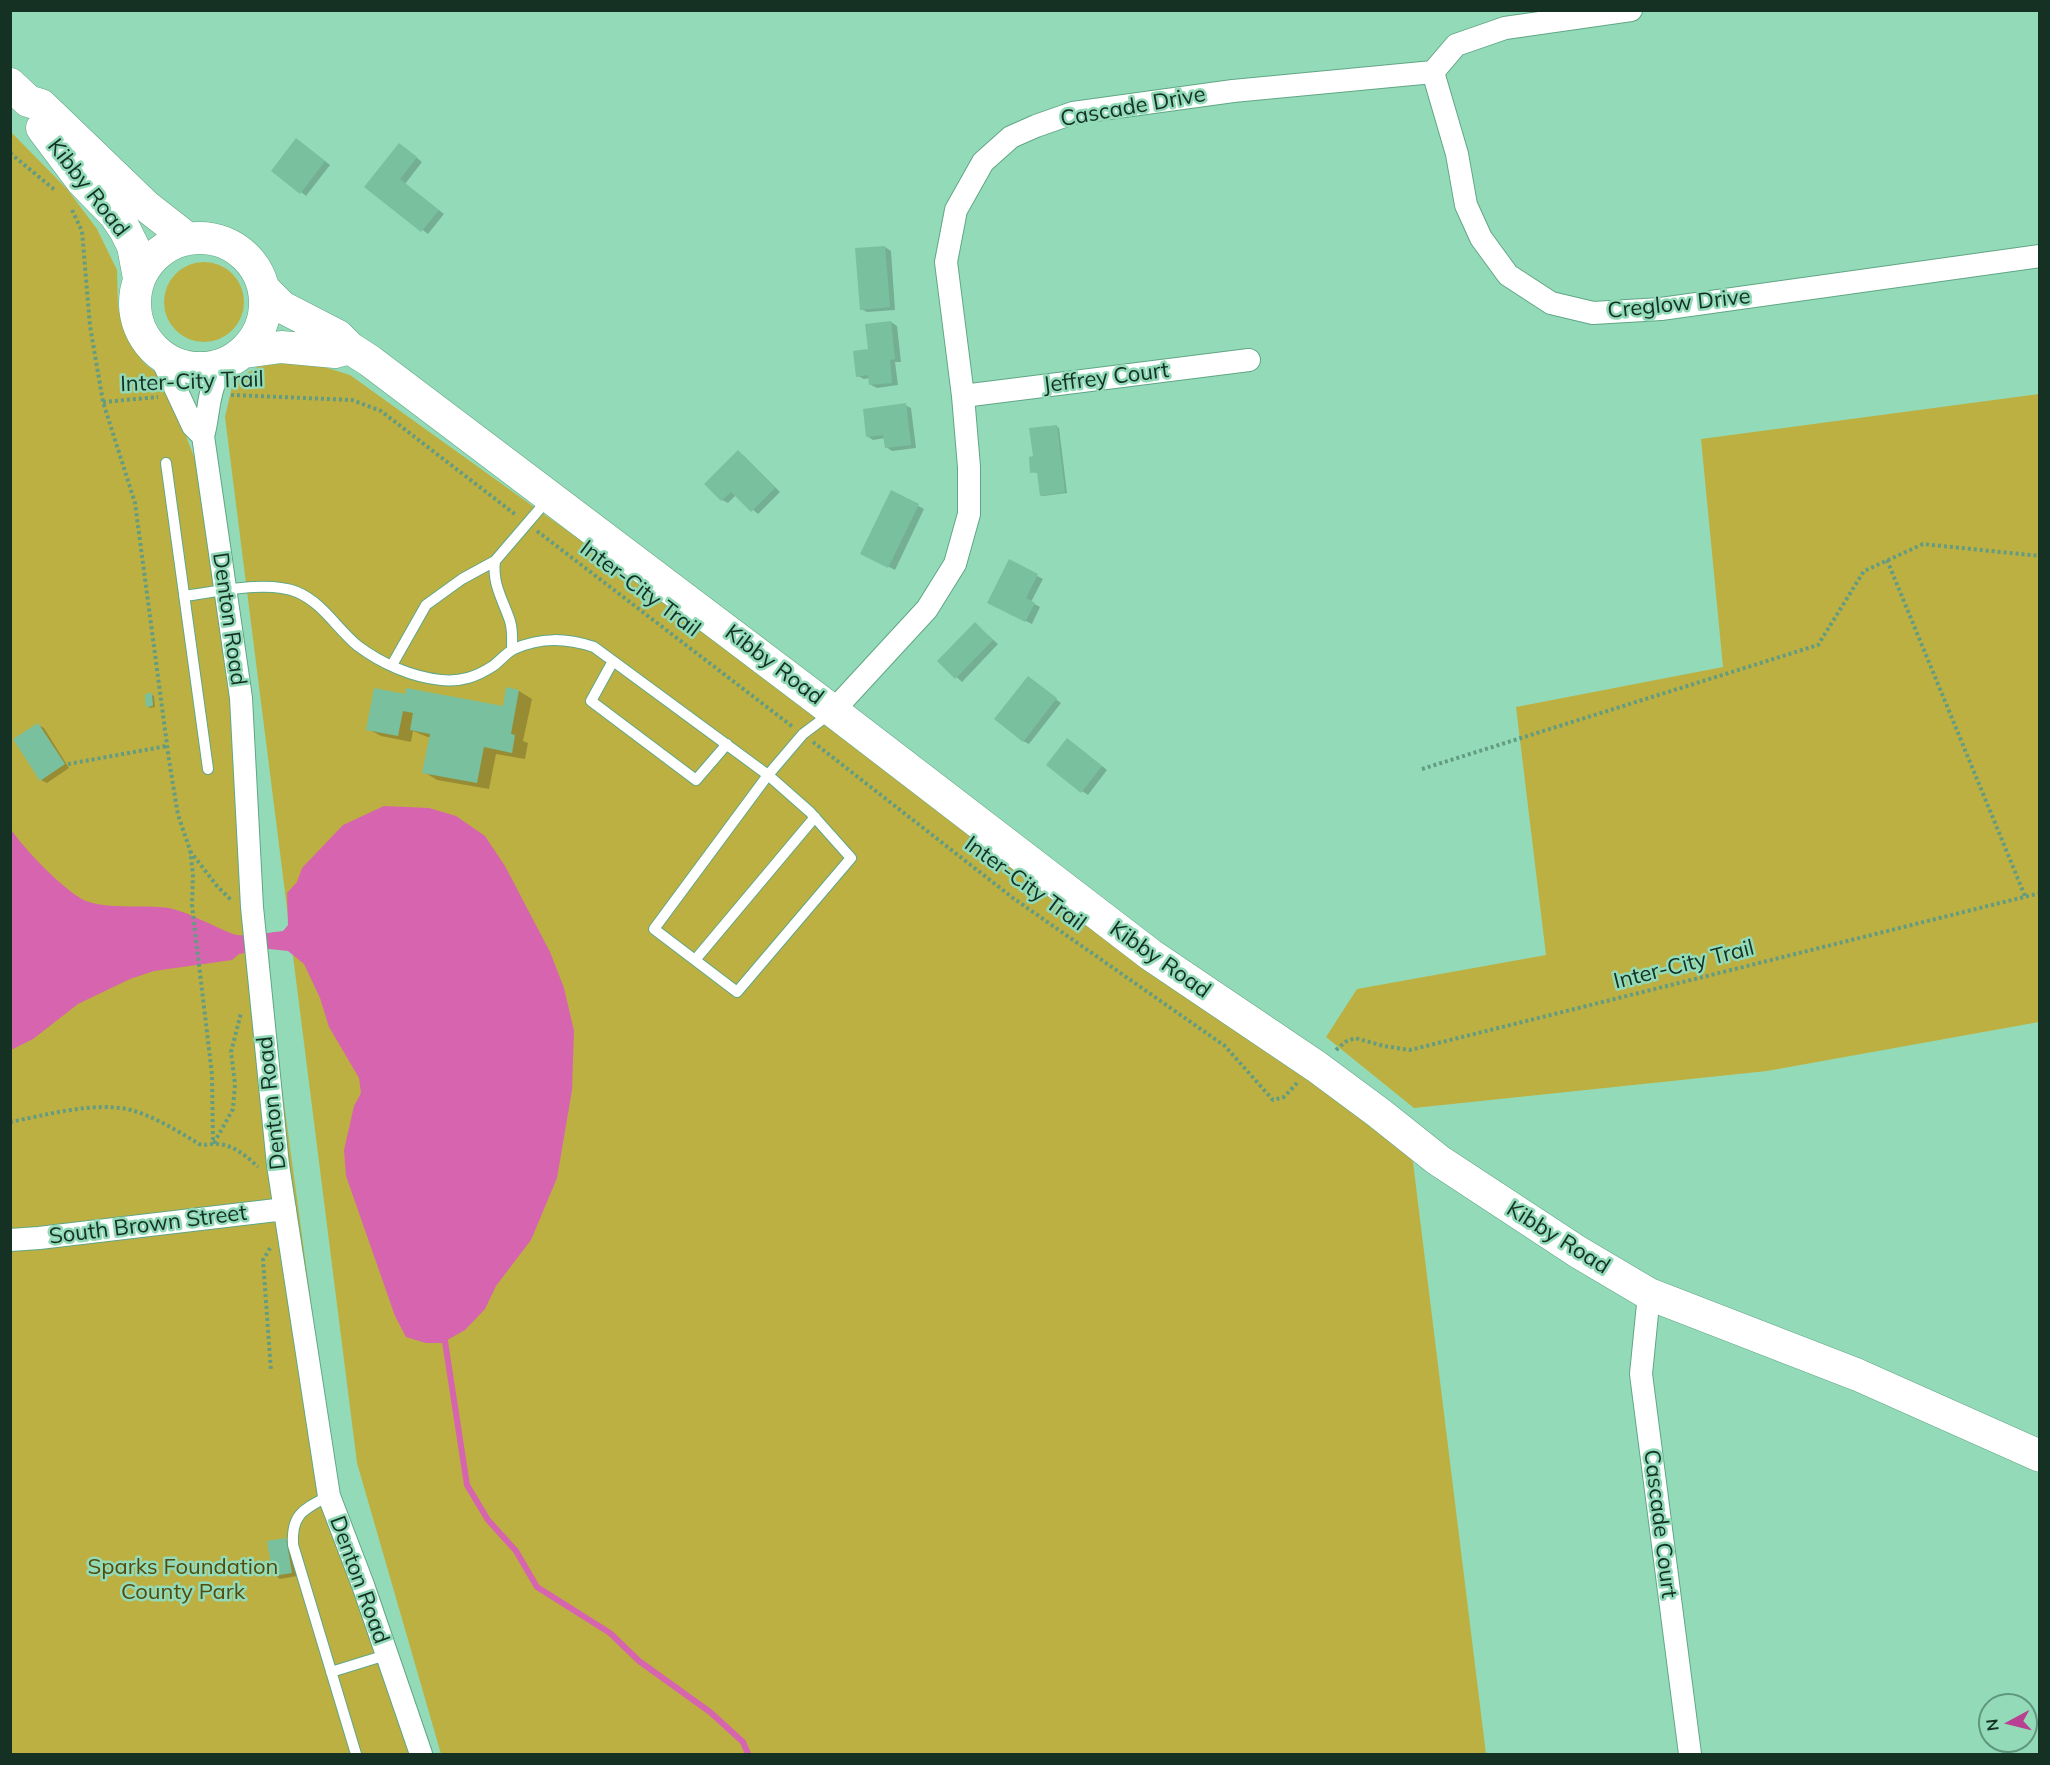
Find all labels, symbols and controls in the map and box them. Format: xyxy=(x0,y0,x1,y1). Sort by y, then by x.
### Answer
street label: Cascade Drive xyxy=(1058,81,1208,133)
street label: Kibby Road xyxy=(42,134,134,242)
street label: Creglow Drive xyxy=(1606,283,1752,325)
street label: Jeffrey Court xyxy=(1042,357,1170,399)
street label: Inter-City Trail xyxy=(120,366,264,398)
street label: Inter-City Trail xyxy=(575,535,705,643)
street label: Denton Road xyxy=(207,551,251,687)
street label: Kibby Road xyxy=(719,619,829,711)
street label: Inter-City Trail xyxy=(959,831,1091,937)
street label: Kibby Road xyxy=(1105,916,1215,1004)
street label: Inter-City Trail xyxy=(1611,935,1757,995)
street label: Denton Road xyxy=(252,1035,292,1171)
street label: Kibby Road xyxy=(1501,1196,1615,1280)
street label: South Brown Street xyxy=(48,1200,248,1250)
street label: Cascade Court xyxy=(1638,1448,1682,1600)
street label: Denton Road xyxy=(324,1513,394,1647)
park label: Sparks Foundation County Park xyxy=(88,1554,278,1606)
north arrow xyxy=(1978,1693,2038,1753)
text: N xyxy=(1981,1718,2003,1732)

